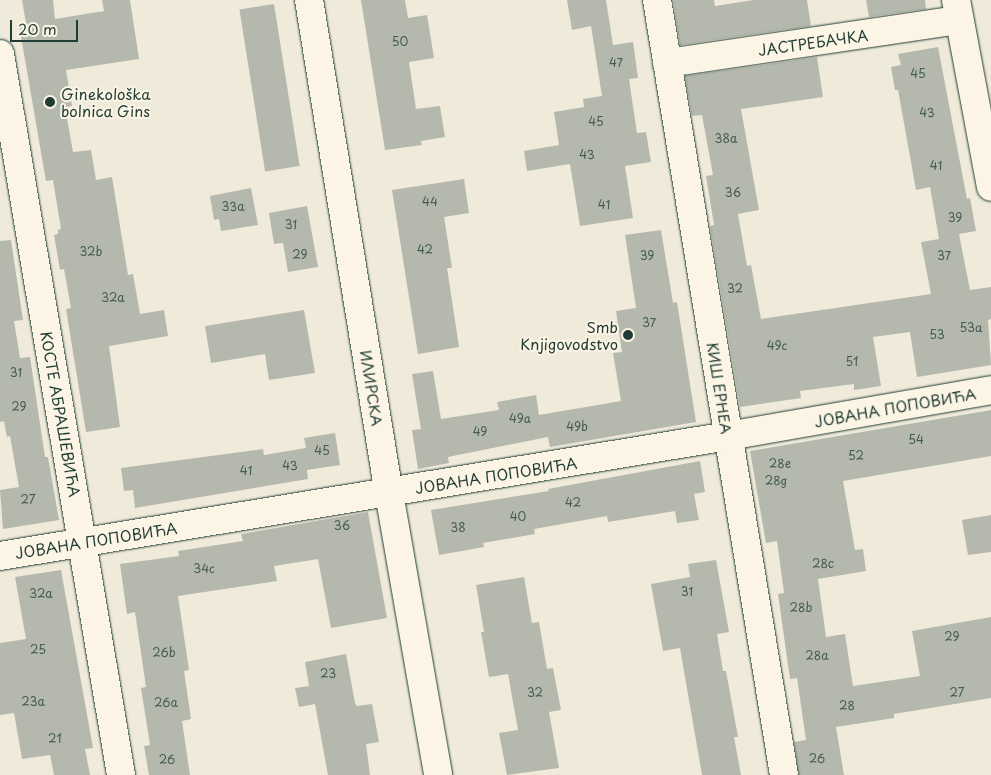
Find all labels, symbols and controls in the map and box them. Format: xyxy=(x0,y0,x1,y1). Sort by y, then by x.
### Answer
scale bar xyxy=(12,10,80,42)
text: 20 m xyxy=(18,17,57,40)
street label: ЈАСТРЕБАЧКА xyxy=(757,25,869,59)
house number: 50 xyxy=(392,35,408,49)
house number: 47 xyxy=(609,56,623,70)
house number: 45 xyxy=(910,67,926,81)
place label: Ginekološka bolnica Gins xyxy=(61,84,151,119)
marker: Ginekološka bolnica Gins xyxy=(43,95,57,109)
house number: 43 xyxy=(919,106,935,120)
house number: 45 xyxy=(588,115,604,129)
house number: 38a xyxy=(715,132,737,146)
house number: 43 xyxy=(579,148,595,162)
house number: 41 xyxy=(930,159,942,173)
house number: 36 xyxy=(725,186,741,200)
house number: 44 xyxy=(422,195,438,209)
house number: 41 xyxy=(598,198,610,212)
house number: 33a xyxy=(221,200,245,214)
house number: 39 xyxy=(948,211,962,225)
house number: 31 xyxy=(285,218,297,232)
house number: 42 xyxy=(417,243,433,257)
house number: 32b xyxy=(79,245,103,259)
house number: 29 xyxy=(292,248,308,262)
house number: 39 xyxy=(640,249,654,263)
house number: 37 xyxy=(937,249,951,263)
house number: 32 xyxy=(727,282,743,296)
house number: 32a xyxy=(101,291,125,305)
house number: 37 xyxy=(642,316,656,330)
place label: Smb Knjigovodstvo xyxy=(520,317,618,352)
house number: 53a xyxy=(960,321,982,335)
house number: 53 xyxy=(929,328,945,342)
street label: КОСТЕ АБРАШЕВИЋА xyxy=(37,329,85,499)
marker: Smb Knjigovodstvo xyxy=(622,329,634,341)
house number: 49c xyxy=(767,339,787,353)
street label: КИШ ЕРНЕА xyxy=(704,340,736,436)
street label: ИЛИРСКА xyxy=(357,349,387,427)
house number: 51 xyxy=(846,355,858,369)
house number: 31 xyxy=(10,366,22,380)
street label: ЈОВАНА ПОПОВИЋА xyxy=(813,384,977,430)
house number: 29 xyxy=(11,400,27,414)
house number: 49a xyxy=(509,412,531,426)
house number: 49b xyxy=(566,420,588,434)
house number: 49 xyxy=(473,425,487,439)
house number: 54 xyxy=(908,433,924,447)
house number: 45 xyxy=(314,444,330,458)
house number: 52 xyxy=(848,449,864,463)
street label: ЈОВАНА ПОПОВИЋА xyxy=(414,453,578,497)
house number: 28e xyxy=(769,457,791,471)
house number: 43 xyxy=(282,459,298,473)
house number: 41 xyxy=(240,464,252,478)
house number: 28g xyxy=(765,474,787,488)
house number: 27 xyxy=(21,493,35,507)
house number: 42 xyxy=(565,496,581,510)
house number: 40 xyxy=(510,510,526,524)
street label: ЈОВАНА ПОПОВИЋА xyxy=(14,518,178,562)
house number: 36 xyxy=(334,519,350,533)
house number: 38 xyxy=(450,521,466,535)
house number: 28c xyxy=(812,557,834,571)
house number: 34c xyxy=(193,562,215,576)
house number: 31 xyxy=(681,585,693,599)
house number: 32a xyxy=(29,587,53,601)
house number: 28b xyxy=(790,601,812,615)
house number: 29 xyxy=(944,630,960,644)
house number: 25 xyxy=(30,643,46,657)
house number: 26b xyxy=(152,646,176,660)
house number: 28a xyxy=(805,649,829,663)
house number: 23 xyxy=(320,667,336,681)
house number: 32 xyxy=(527,686,543,700)
house number: 27 xyxy=(950,686,964,700)
house number: 23a xyxy=(21,695,45,709)
house number: 26a xyxy=(154,696,178,710)
house number: 28 xyxy=(839,699,855,713)
house number: 21 xyxy=(48,732,62,746)
house number: 26 xyxy=(809,752,825,766)
house number: 26 xyxy=(159,753,175,767)

